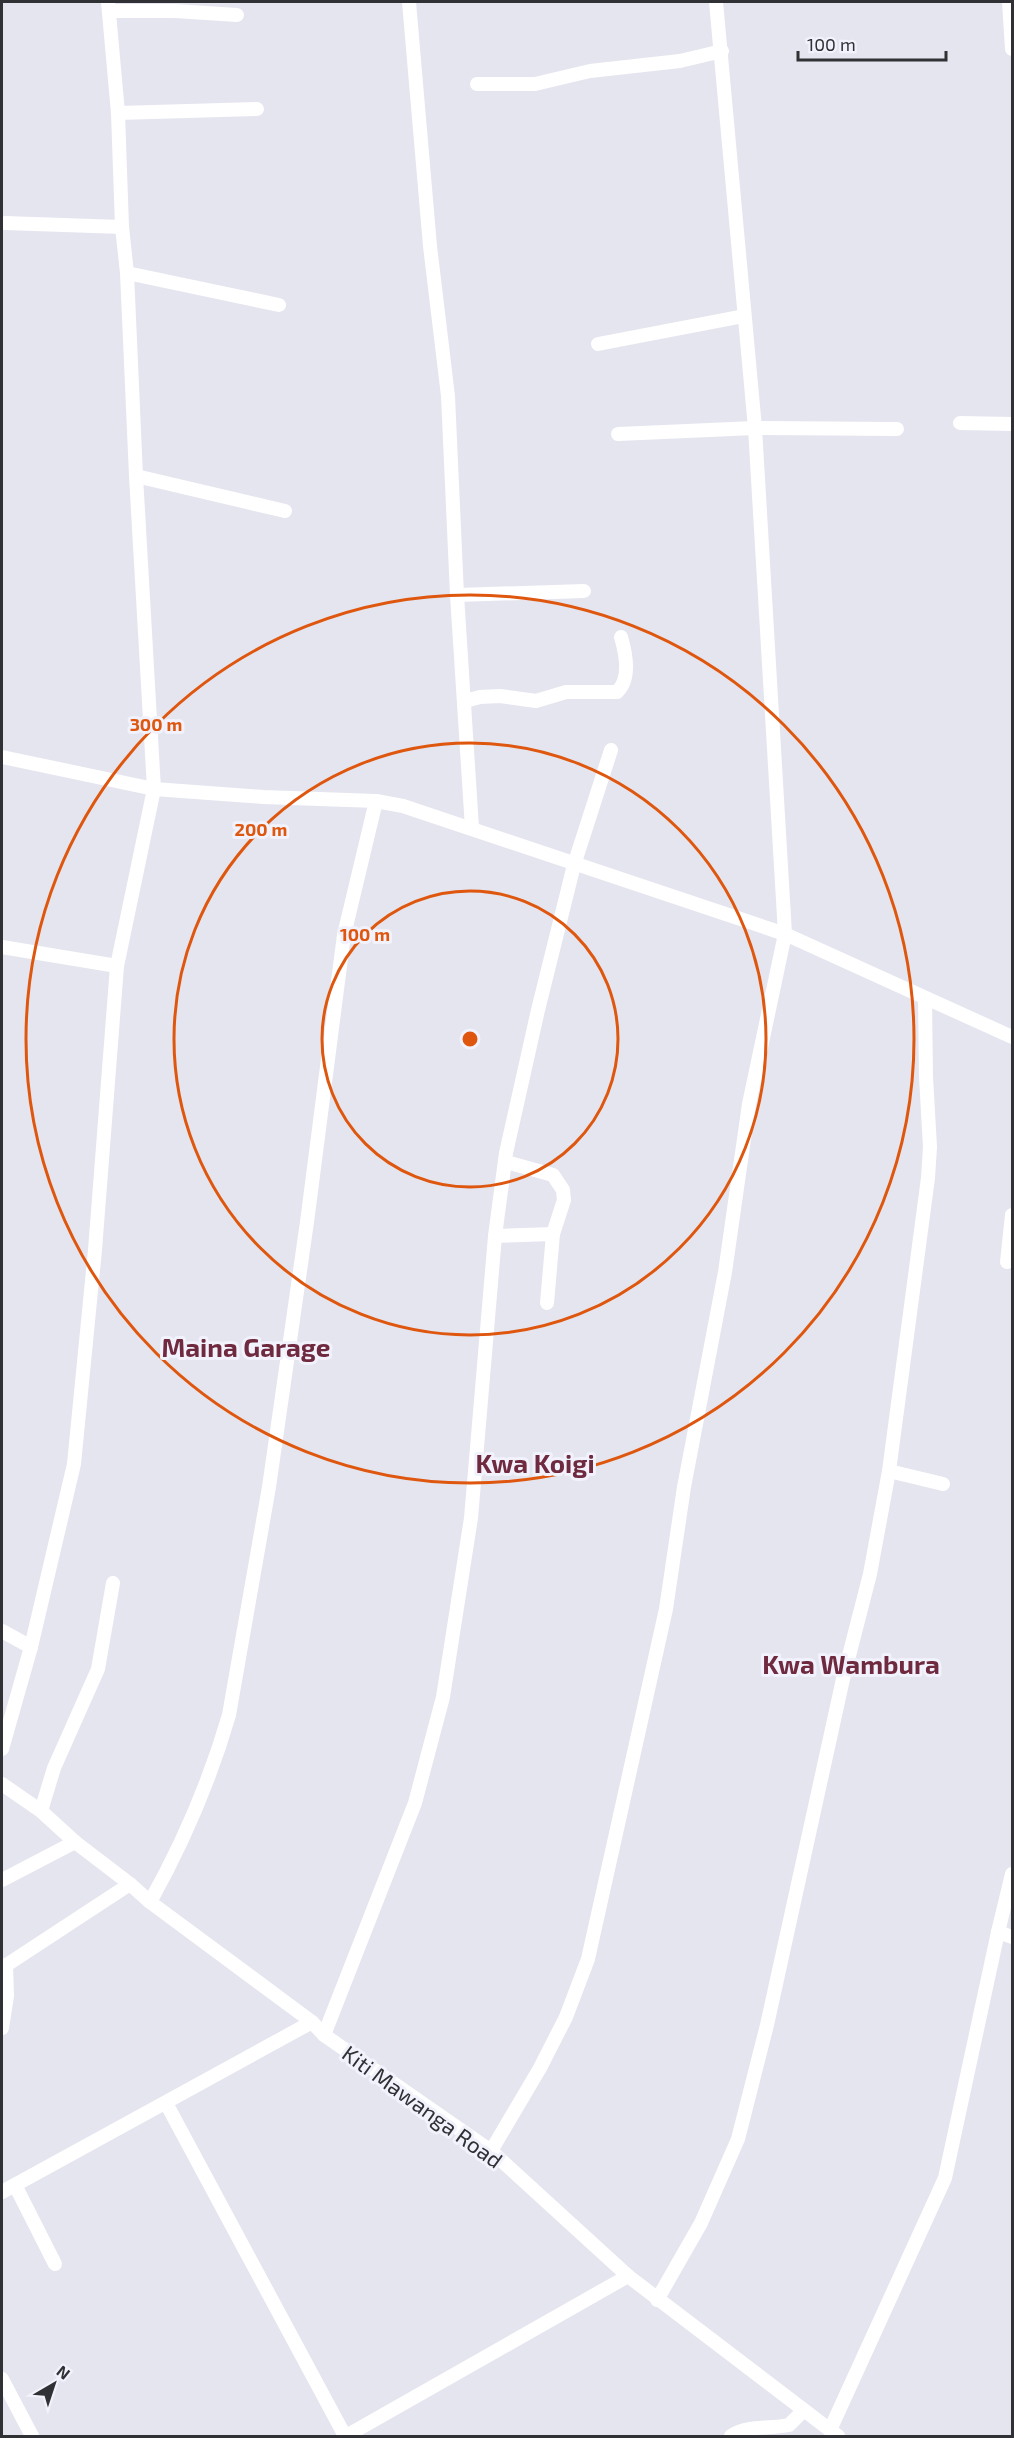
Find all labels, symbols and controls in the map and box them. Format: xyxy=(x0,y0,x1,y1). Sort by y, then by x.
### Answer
scale bar xyxy=(798,24,946,62)
text: 100 m xyxy=(807,33,856,55)
text: 300 m xyxy=(130,713,182,735)
text: 200 m xyxy=(235,818,287,840)
text: 100 m xyxy=(340,923,390,945)
centre of rings xyxy=(460,1029,480,1049)
district label: Maina Garage xyxy=(162,1331,331,1362)
district label: Kwa Koigi xyxy=(475,1447,595,1478)
district label: Kwa Wambura xyxy=(762,1648,940,1679)
street label: Kiti Mawanga Road xyxy=(338,2039,508,2173)
north arrow xyxy=(24,2354,84,2414)
text: N xyxy=(53,2361,74,2383)

